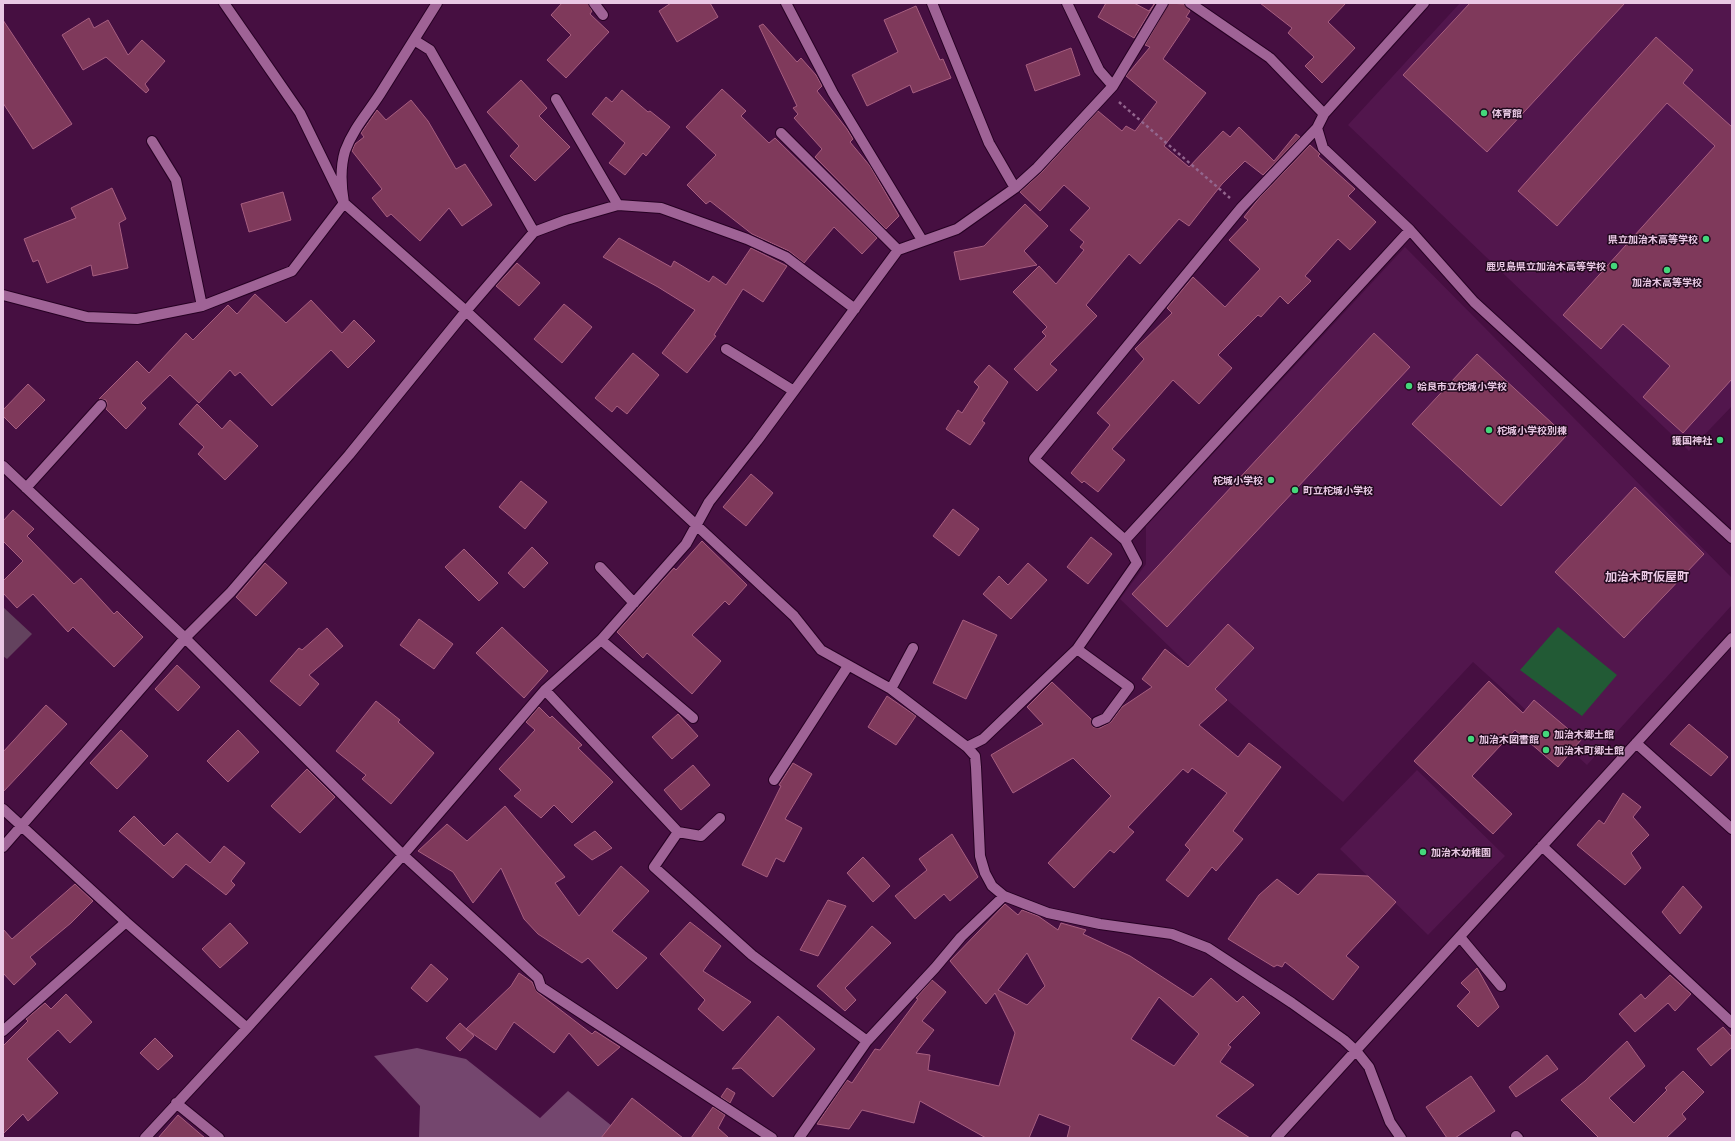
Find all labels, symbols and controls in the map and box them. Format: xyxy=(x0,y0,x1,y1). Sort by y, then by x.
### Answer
place label: 体育館 xyxy=(1491,107,1522,119)
marker: 体育館 xyxy=(1479,108,1489,118)
place label: 県立加治木高等学校 xyxy=(1608,233,1698,245)
marker: 県立加治木高等学校 xyxy=(1701,234,1711,244)
place label: 鹿児島県立加治木高等学校 xyxy=(1486,260,1606,272)
marker: 鹿児島県立加治木高等学校 xyxy=(1609,261,1619,271)
marker: 加治木高等学校 xyxy=(1662,265,1672,275)
place label: 加治木高等学校 xyxy=(1632,276,1702,288)
place label: 姶良市立柁城小学校 xyxy=(1417,380,1507,392)
marker: 姶良市立柁城小学校 xyxy=(1404,381,1414,391)
place label: 柁城小学校別棟 xyxy=(1497,424,1567,436)
marker: 柁城小学校別棟 xyxy=(1484,425,1494,435)
place label: 護国神社 xyxy=(1672,434,1713,446)
marker: 護国神社 xyxy=(1715,435,1725,445)
place label: 柁城小学校 xyxy=(1213,474,1263,486)
marker: 柁城小学校 xyxy=(1266,475,1276,485)
place label: 町立柁城小学校 xyxy=(1303,484,1373,496)
marker: 町立柁城小学校 xyxy=(1290,485,1300,495)
district label: 加治木町仮屋町 xyxy=(1605,569,1689,583)
place label: 加治木郷土館 xyxy=(1554,728,1614,740)
marker: 加治木郷土館 xyxy=(1541,729,1551,739)
place label: 加治木図書館 xyxy=(1479,733,1539,745)
marker: 加治木図書館 xyxy=(1466,734,1476,744)
place label: 加治木町郷土館 xyxy=(1554,744,1624,756)
marker: 加治木町郷土館 xyxy=(1541,745,1551,755)
place label: 加治木幼稚園 xyxy=(1431,846,1491,858)
marker: 加治木幼稚園 xyxy=(1418,847,1428,857)

